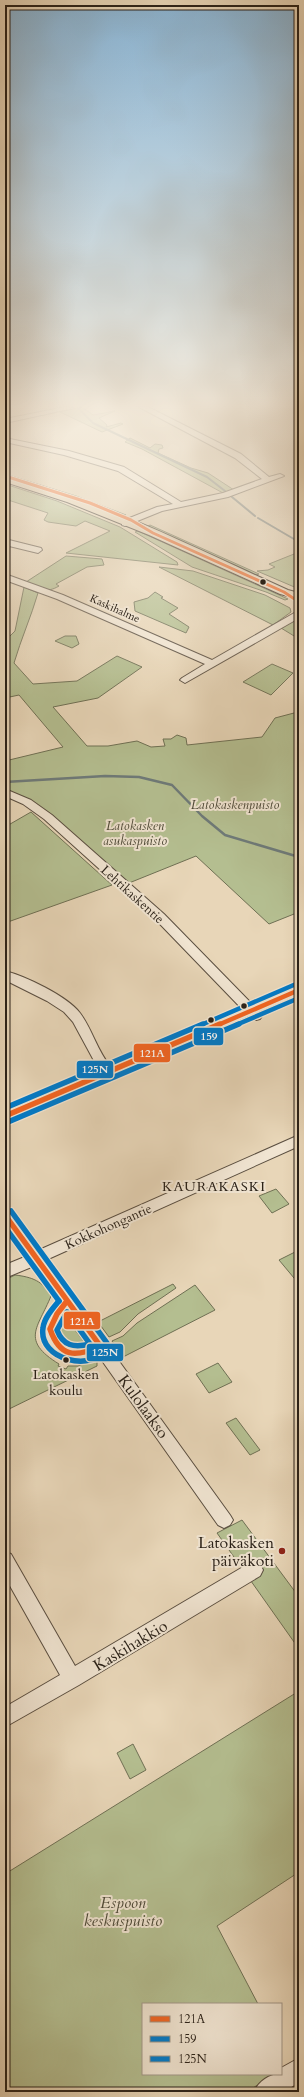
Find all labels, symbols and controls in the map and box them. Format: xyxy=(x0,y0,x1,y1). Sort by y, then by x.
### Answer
unlabelled marker xyxy=(258,577,268,587)
street label: Kaskihalme xyxy=(87,591,142,626)
park label: Latokaskenpuisto xyxy=(191,796,279,814)
park label: Latokasken asukaspuisto xyxy=(103,817,167,850)
street label: Lehtikaskentie xyxy=(97,861,168,928)
unlabelled marker xyxy=(239,1001,249,1011)
unlabelled marker xyxy=(206,1015,216,1025)
line badge: 159 xyxy=(193,1027,224,1046)
text: 159 xyxy=(201,1029,218,1044)
line badge: 121A xyxy=(133,1043,171,1063)
text: 121A xyxy=(139,1046,165,1061)
line badge: 125N xyxy=(76,1060,114,1079)
text: 125N xyxy=(82,1062,109,1077)
district label: KAURAKASKI xyxy=(162,1177,266,1196)
street label: Kokkohongantie xyxy=(62,1200,155,1254)
line badge: 121A xyxy=(63,1311,101,1330)
text: 121A xyxy=(69,1314,95,1329)
line badge: 125N xyxy=(86,1343,124,1362)
text: 125N xyxy=(92,1345,119,1360)
marker: Latokasken koulu xyxy=(61,1355,71,1365)
place label: Latokasken koulu xyxy=(33,1365,99,1400)
street label: Kulolaakso xyxy=(113,1370,174,1443)
place label: Latokasken päiväkoti xyxy=(198,1532,275,1572)
marker: Latokasken päiväkoti xyxy=(277,1546,287,1556)
street label: Kaskihakkio xyxy=(89,1615,172,1677)
park label: Espoon keskuspuisto xyxy=(84,1892,163,1932)
legend xyxy=(142,2003,282,2075)
text: 121A xyxy=(178,2011,205,2027)
text: 159 xyxy=(178,2031,196,2047)
text: 125N xyxy=(178,2051,207,2067)

